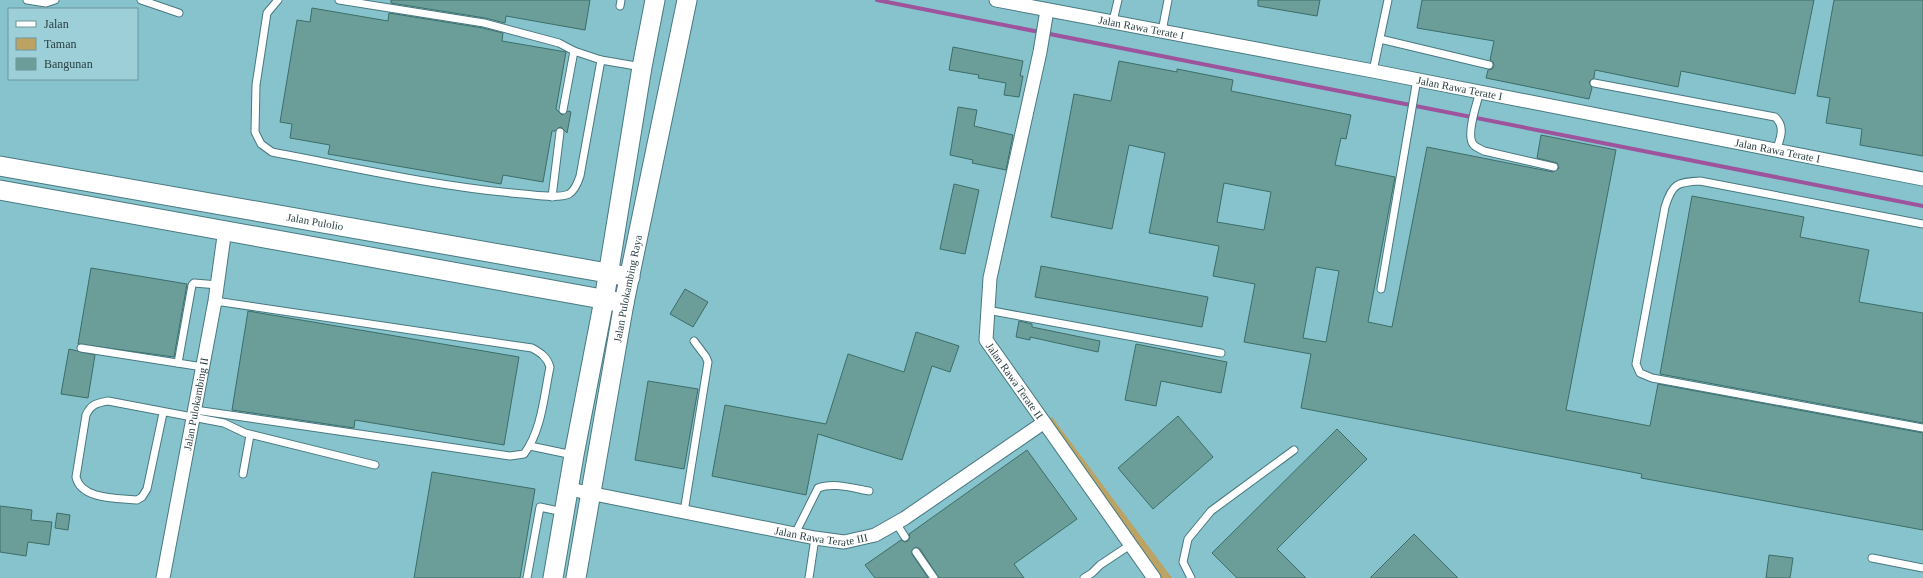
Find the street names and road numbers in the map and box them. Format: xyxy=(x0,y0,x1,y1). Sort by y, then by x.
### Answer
street label: Jalan Rawa Terate I xyxy=(1098,13,1186,41)
street label: Jalan Rawa Terate I xyxy=(1416,74,1504,102)
street label: Jalan Rawa Terate I xyxy=(1734,136,1822,165)
street label: Jalan Pulolio xyxy=(286,211,345,232)
street label: Jalan Pulokambing Raya xyxy=(611,234,644,343)
street label: Jalan Rawa Terate II xyxy=(984,340,1046,421)
street label: Jalan Pulokambing II xyxy=(181,356,210,451)
street label: Jalan Rawa Terate III xyxy=(774,524,869,548)

